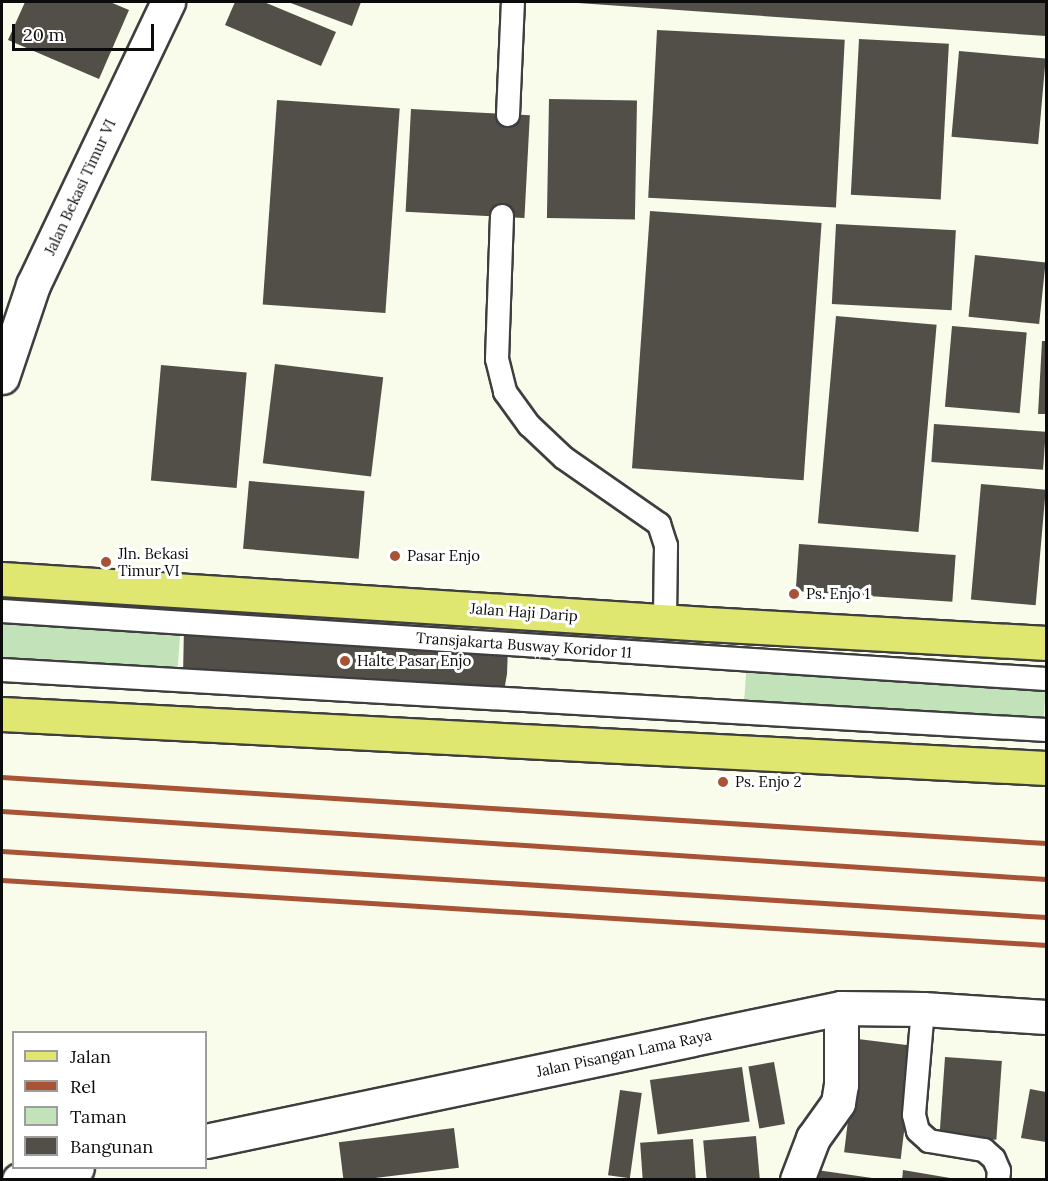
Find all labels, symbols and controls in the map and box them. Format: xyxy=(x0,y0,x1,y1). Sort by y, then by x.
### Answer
scale bar xyxy=(15,12,158,50)
text: 20 m xyxy=(23,23,65,46)
street label: Jalan Bekasi Timur VI xyxy=(41,116,119,258)
place label: Jln. Bekasi Timur VI xyxy=(118,544,189,579)
place label: Pasar Enjo xyxy=(407,547,480,565)
marker: Pasar Enjo xyxy=(388,549,402,563)
marker: Jln. Bekasi Timur VI xyxy=(99,555,113,569)
place label: Ps. Enjo 1 xyxy=(806,585,870,603)
marker: Ps. Enjo 1 xyxy=(787,587,801,601)
street label: Jalan Haji Darip xyxy=(470,599,578,625)
street label: Transjakarta Busway Koridor 11 xyxy=(416,628,632,662)
place label: Halte Pasar Enjo xyxy=(357,652,471,670)
marker: Halte Pasar Enjo xyxy=(338,654,352,668)
place label: Ps. Enjo 2 xyxy=(735,773,802,791)
marker: Ps. Enjo 2 xyxy=(716,775,730,789)
street label: Jalan Pisangan Lama Raya xyxy=(535,1026,713,1080)
legend xyxy=(12,1031,207,1169)
text: Jalan xyxy=(70,1045,111,1068)
text: Rel xyxy=(70,1075,96,1098)
text: Taman xyxy=(70,1105,127,1128)
text: Bangunan xyxy=(70,1135,153,1158)

